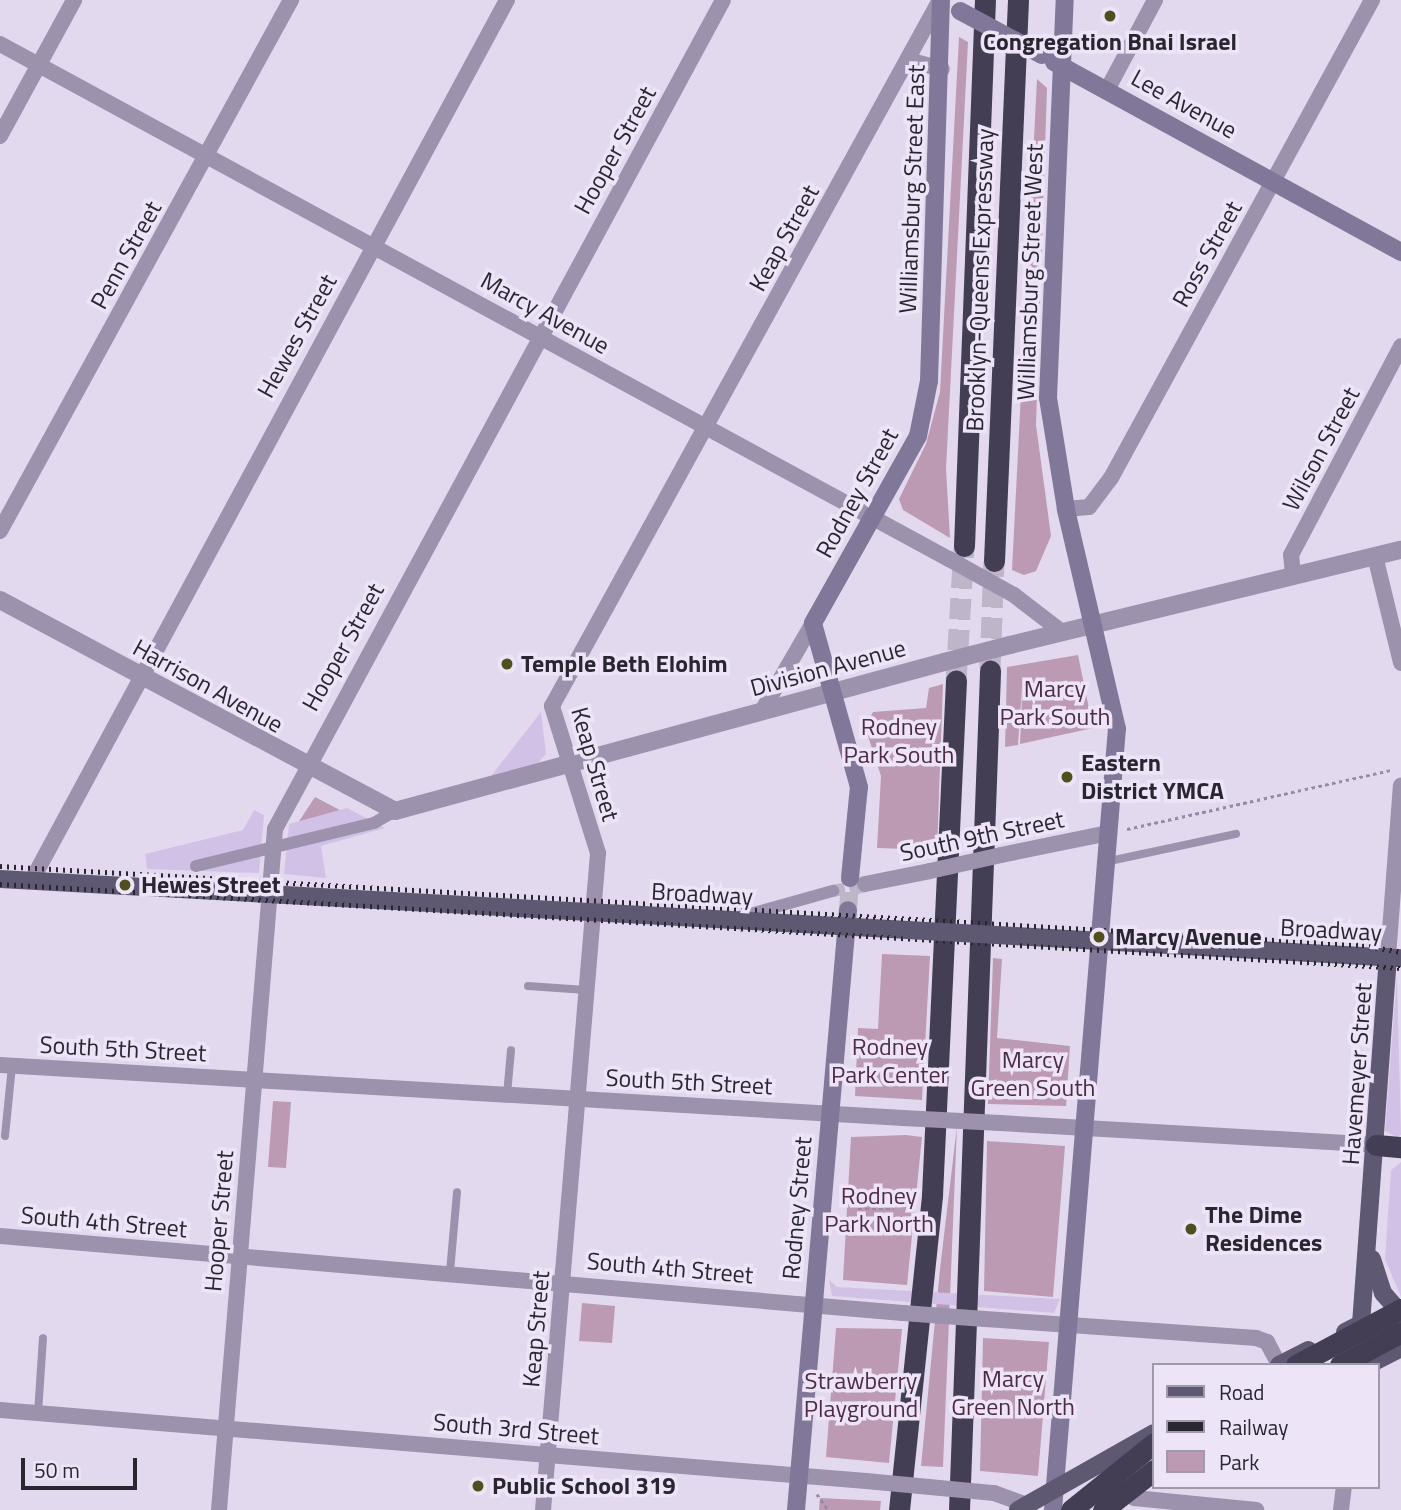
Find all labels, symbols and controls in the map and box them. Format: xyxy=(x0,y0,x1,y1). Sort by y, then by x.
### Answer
marker: Congregation Bnai Israel xyxy=(1102,8,1118,24)
place label: Congregation Bnai Israel xyxy=(983,28,1237,56)
street label: Lee Avenue xyxy=(1126,63,1242,145)
street label: Williamsburg Street East xyxy=(893,64,931,314)
street label: Hooper Street xyxy=(568,81,662,219)
street label: Brooklyn-Queens Expressway xyxy=(960,128,1000,432)
street label: Williamsburg Street West xyxy=(1011,143,1049,401)
street label: Keap Street xyxy=(743,180,825,296)
street label: Penn Street xyxy=(85,196,167,314)
street label: Ross Street xyxy=(1166,196,1248,312)
street label: Marcy Avenue xyxy=(476,266,614,360)
street label: Hewes Street xyxy=(251,269,343,403)
street label: Wilson Street xyxy=(1276,382,1366,516)
street label: Rodney Street xyxy=(810,423,904,563)
street label: Hooper Street xyxy=(296,578,390,716)
street label: Harrison Avenue xyxy=(128,633,288,739)
street label: Division Avenue xyxy=(747,633,909,703)
place label: Temple Beth Elohim xyxy=(521,650,728,678)
marker: Temple Beth Elohim xyxy=(499,656,515,672)
park label: Marcy Park South xyxy=(1000,675,1110,731)
street label: Keap Street xyxy=(565,704,625,824)
park label: Rodney Park South xyxy=(844,713,954,769)
place label: Eastern District YMCA xyxy=(1081,749,1224,805)
marker: Eastern District YMCA xyxy=(1059,769,1075,785)
street label: South 9th Street xyxy=(897,805,1067,867)
place label: Hewes Street xyxy=(141,871,281,899)
marker: Hewes Street xyxy=(115,875,135,895)
street label: Broadway xyxy=(650,877,754,911)
street label: Broadway xyxy=(1279,913,1383,947)
place label: Marcy Avenue xyxy=(1115,923,1262,951)
marker: Marcy Avenue xyxy=(1089,927,1109,947)
street label: Havemeyer Street xyxy=(1336,982,1378,1166)
street label: South 5th Street xyxy=(39,1030,207,1068)
park label: Rodney Park Center xyxy=(831,1033,949,1089)
park label: Marcy Green South xyxy=(971,1046,1095,1102)
street label: South 5th Street xyxy=(605,1063,773,1101)
street label: Rodney Street xyxy=(776,1135,818,1281)
street label: Hooper Street xyxy=(198,1149,240,1293)
park label: Rodney Park North xyxy=(824,1182,934,1238)
street label: South 4th Street xyxy=(20,1200,188,1244)
place label: The Dime Residences xyxy=(1205,1201,1322,1257)
marker: The Dime Residences xyxy=(1183,1221,1199,1237)
street label: South 4th Street xyxy=(586,1246,754,1290)
street label: Keap Street xyxy=(517,1269,555,1389)
legend xyxy=(1152,1363,1380,1489)
park label: Marcy Green North xyxy=(951,1365,1075,1421)
park label: Strawberry Playground xyxy=(804,1367,918,1423)
text: Road xyxy=(1219,1376,1264,1408)
street label: South 3rd Street xyxy=(432,1407,600,1451)
text: Railway xyxy=(1219,1411,1288,1443)
scale bar xyxy=(24,1444,140,1488)
text: Park xyxy=(1219,1446,1259,1478)
text: 50 m xyxy=(34,1454,80,1486)
place label: Public School 319 xyxy=(492,1472,676,1500)
marker: Public School 319 xyxy=(470,1478,486,1494)

